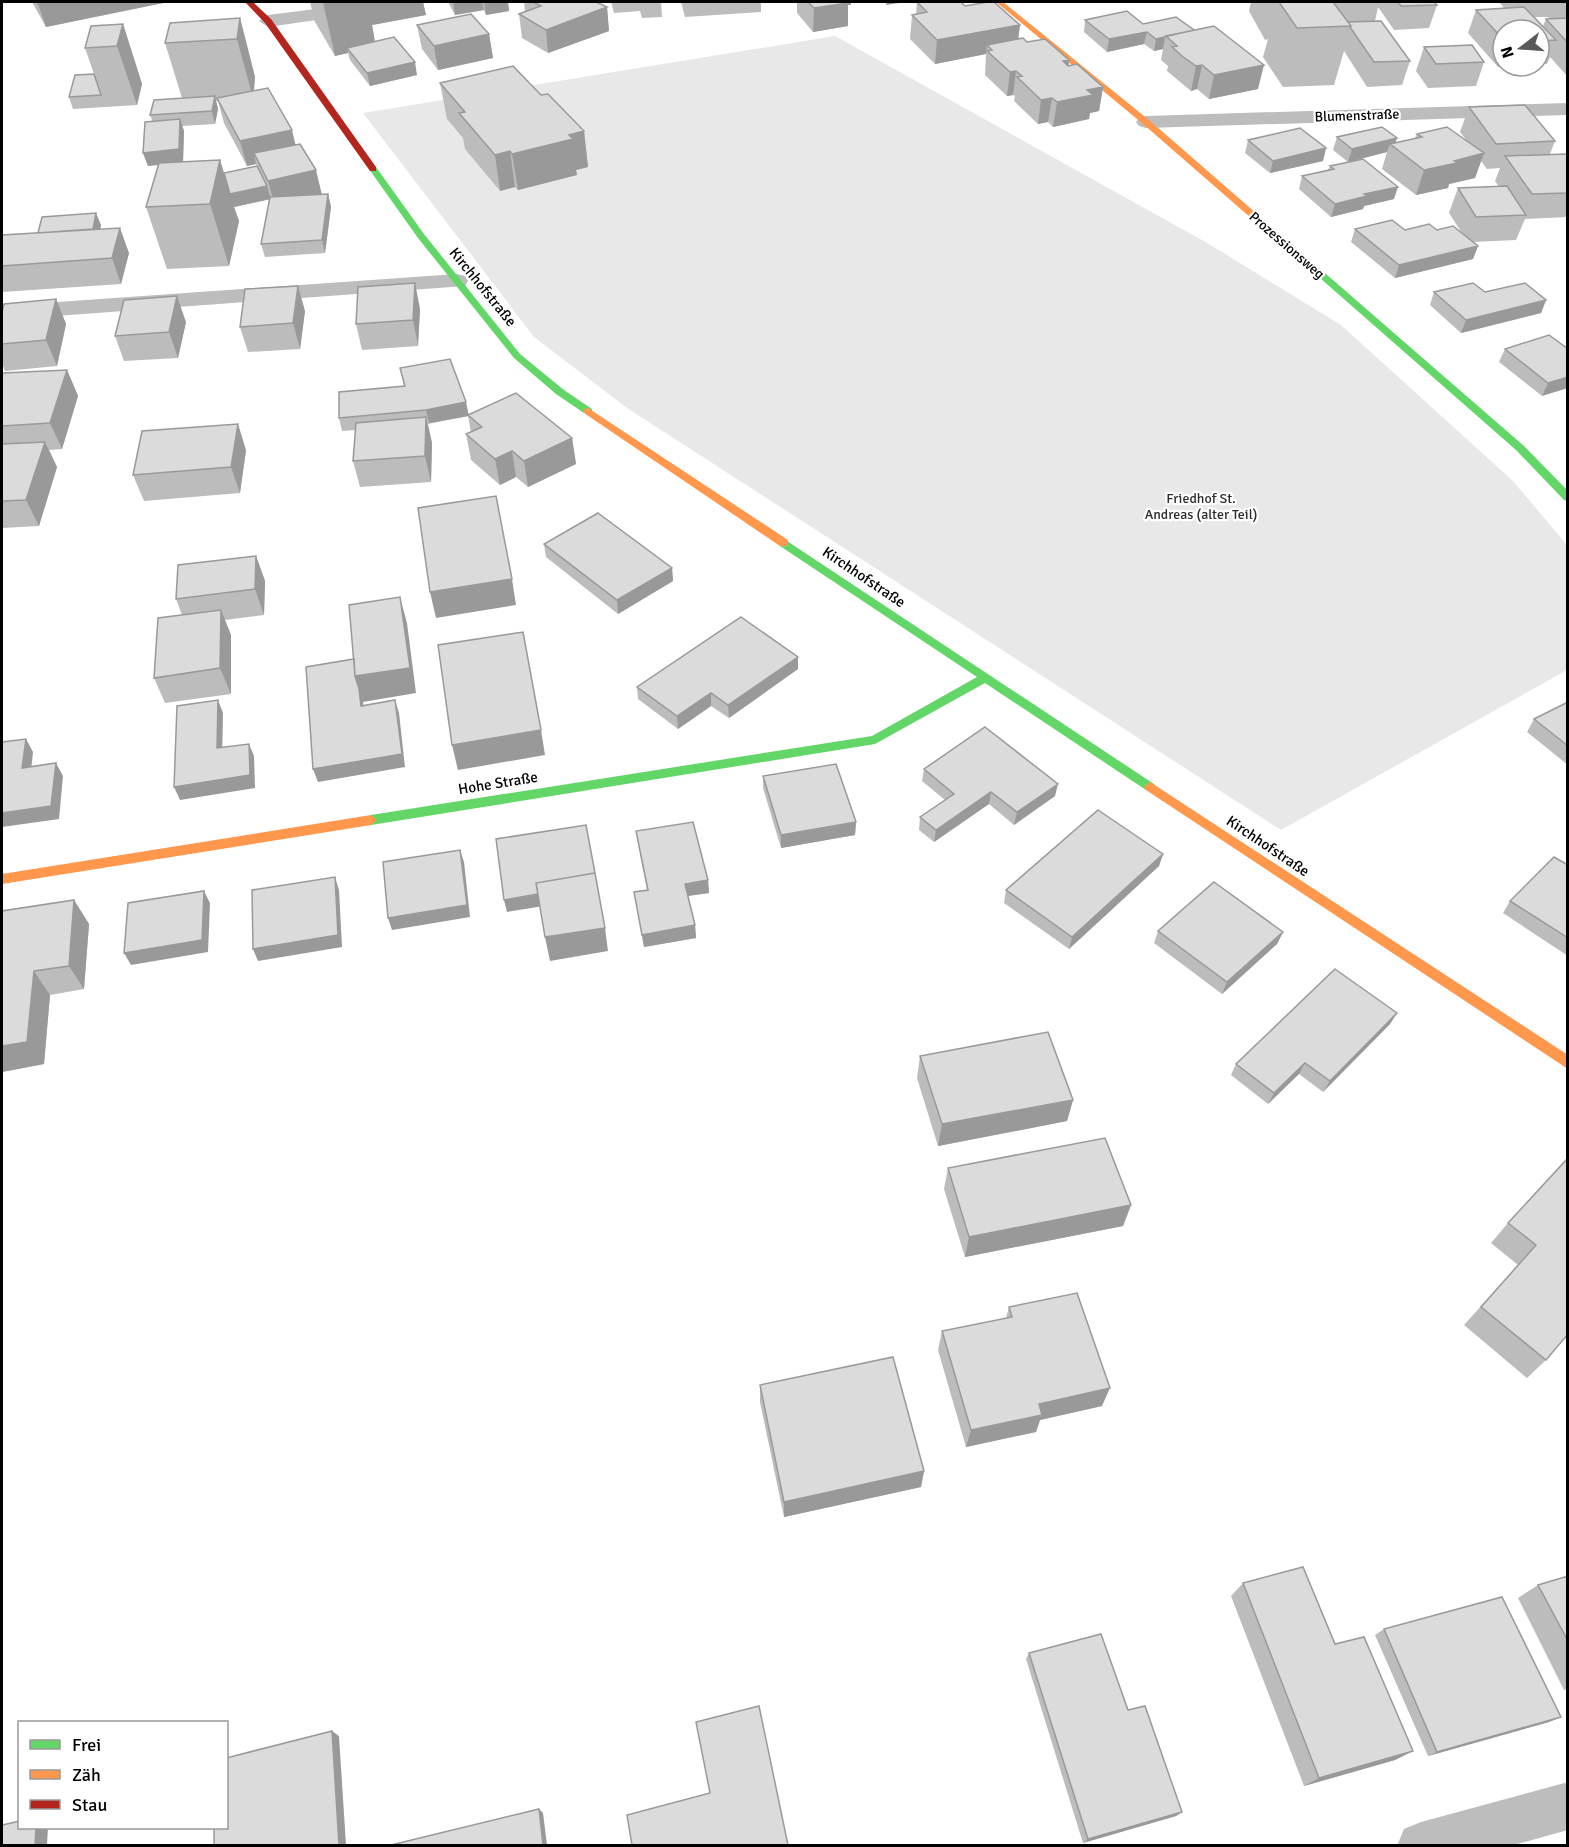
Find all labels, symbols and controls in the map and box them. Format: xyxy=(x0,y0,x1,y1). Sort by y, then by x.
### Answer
north arrow xyxy=(1491,18,1551,78)
text: N xyxy=(1496,44,1519,60)
street label: Blumenstraße xyxy=(1314,106,1400,125)
street label: Prozessionsweg xyxy=(1246,208,1328,283)
street label: Kirchhofstraße xyxy=(446,244,520,330)
park label: Friedhof St. Andreas (alter Teil) xyxy=(1145,490,1257,523)
street label: Kirchhofstraße xyxy=(819,543,909,611)
street label: Hohe Straße xyxy=(457,768,539,798)
street label: Kirchhofstraße xyxy=(1223,812,1313,880)
legend xyxy=(18,1721,228,1829)
text: Frei xyxy=(72,1734,101,1756)
text: Zäh xyxy=(72,1764,101,1786)
text: Stau xyxy=(72,1794,107,1816)

